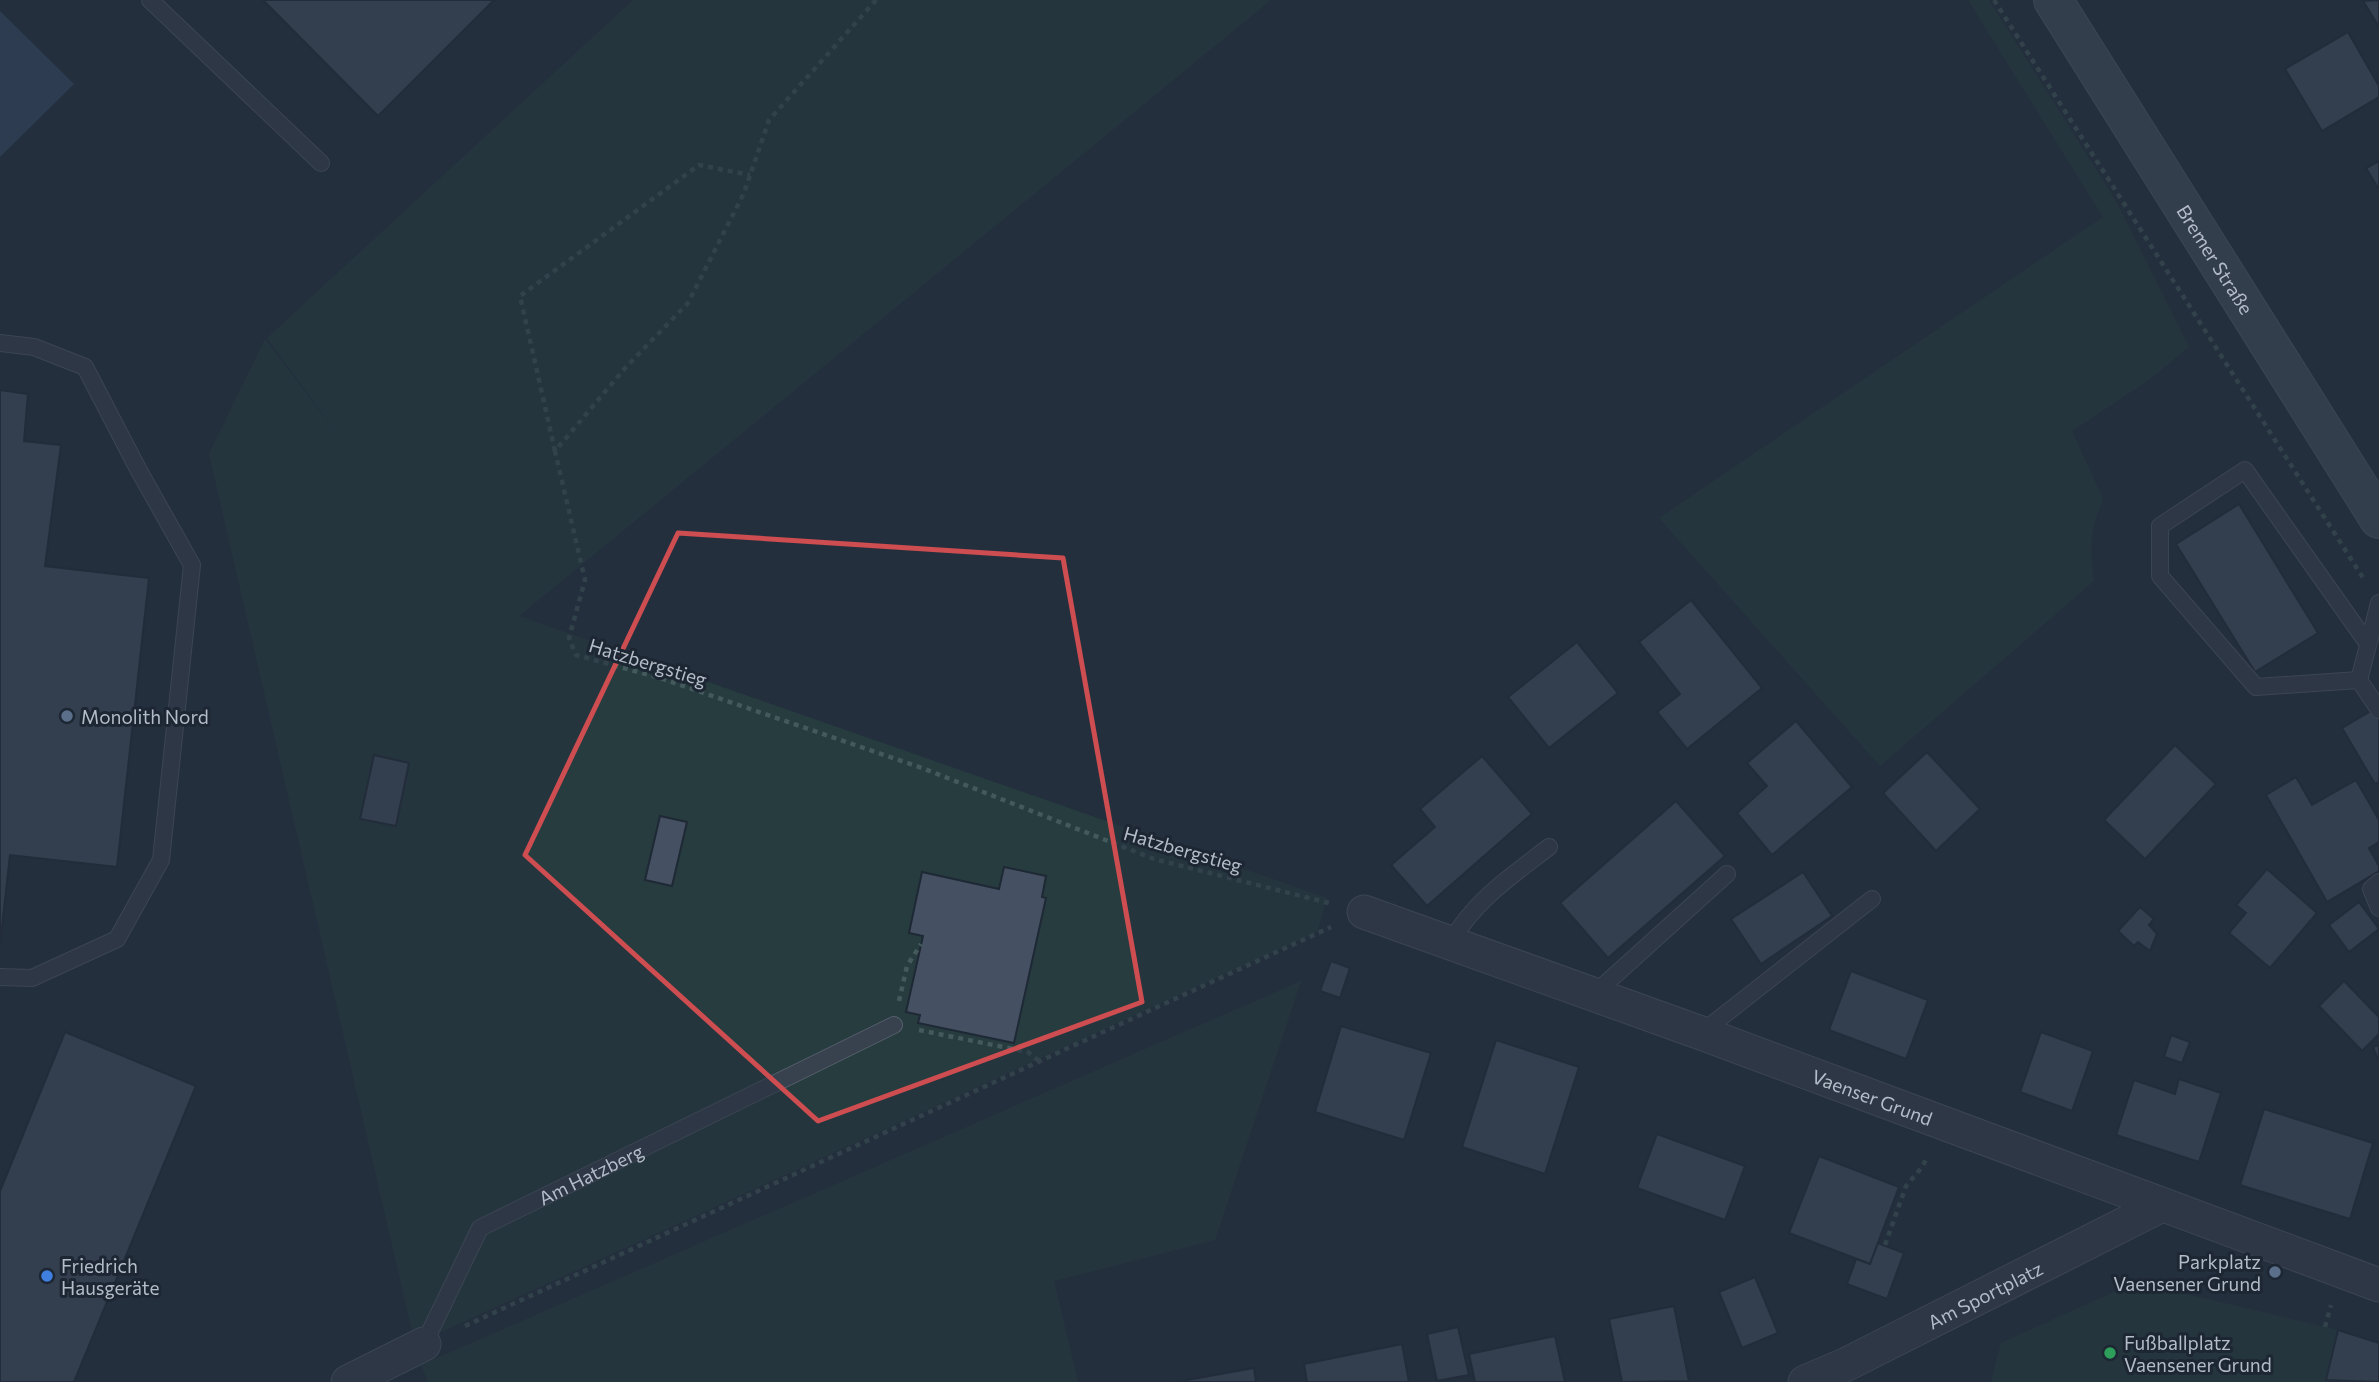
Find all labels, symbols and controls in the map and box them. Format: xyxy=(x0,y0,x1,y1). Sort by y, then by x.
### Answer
street label: Bremer Straße xyxy=(2173,200,2259,318)
street label: Hatzbergstieg xyxy=(586,633,710,691)
place label: Monolith Nord xyxy=(81,705,209,728)
marker: Monolith Nord xyxy=(59,708,75,724)
street label: Hatzbergstieg xyxy=(1121,821,1245,877)
street label: Vaenser Grund xyxy=(1809,1064,1936,1130)
street label: Am Hatzberg xyxy=(534,1138,647,1209)
place label: Parkplatz Vaensener Grund xyxy=(2113,1250,2261,1295)
place label: Friedrich Hausgeräte xyxy=(61,1254,160,1299)
street label: Am Sportplatz xyxy=(1923,1256,2046,1333)
marker: Parkplatz Vaensener Grund xyxy=(2267,1264,2283,1280)
marker: Friedrich Hausgeräte xyxy=(39,1268,55,1284)
place label: Fußballplatz Vaensener Grund xyxy=(2124,1331,2272,1376)
marker: Fußballplatz Vaensener Grund xyxy=(2102,1345,2118,1361)

